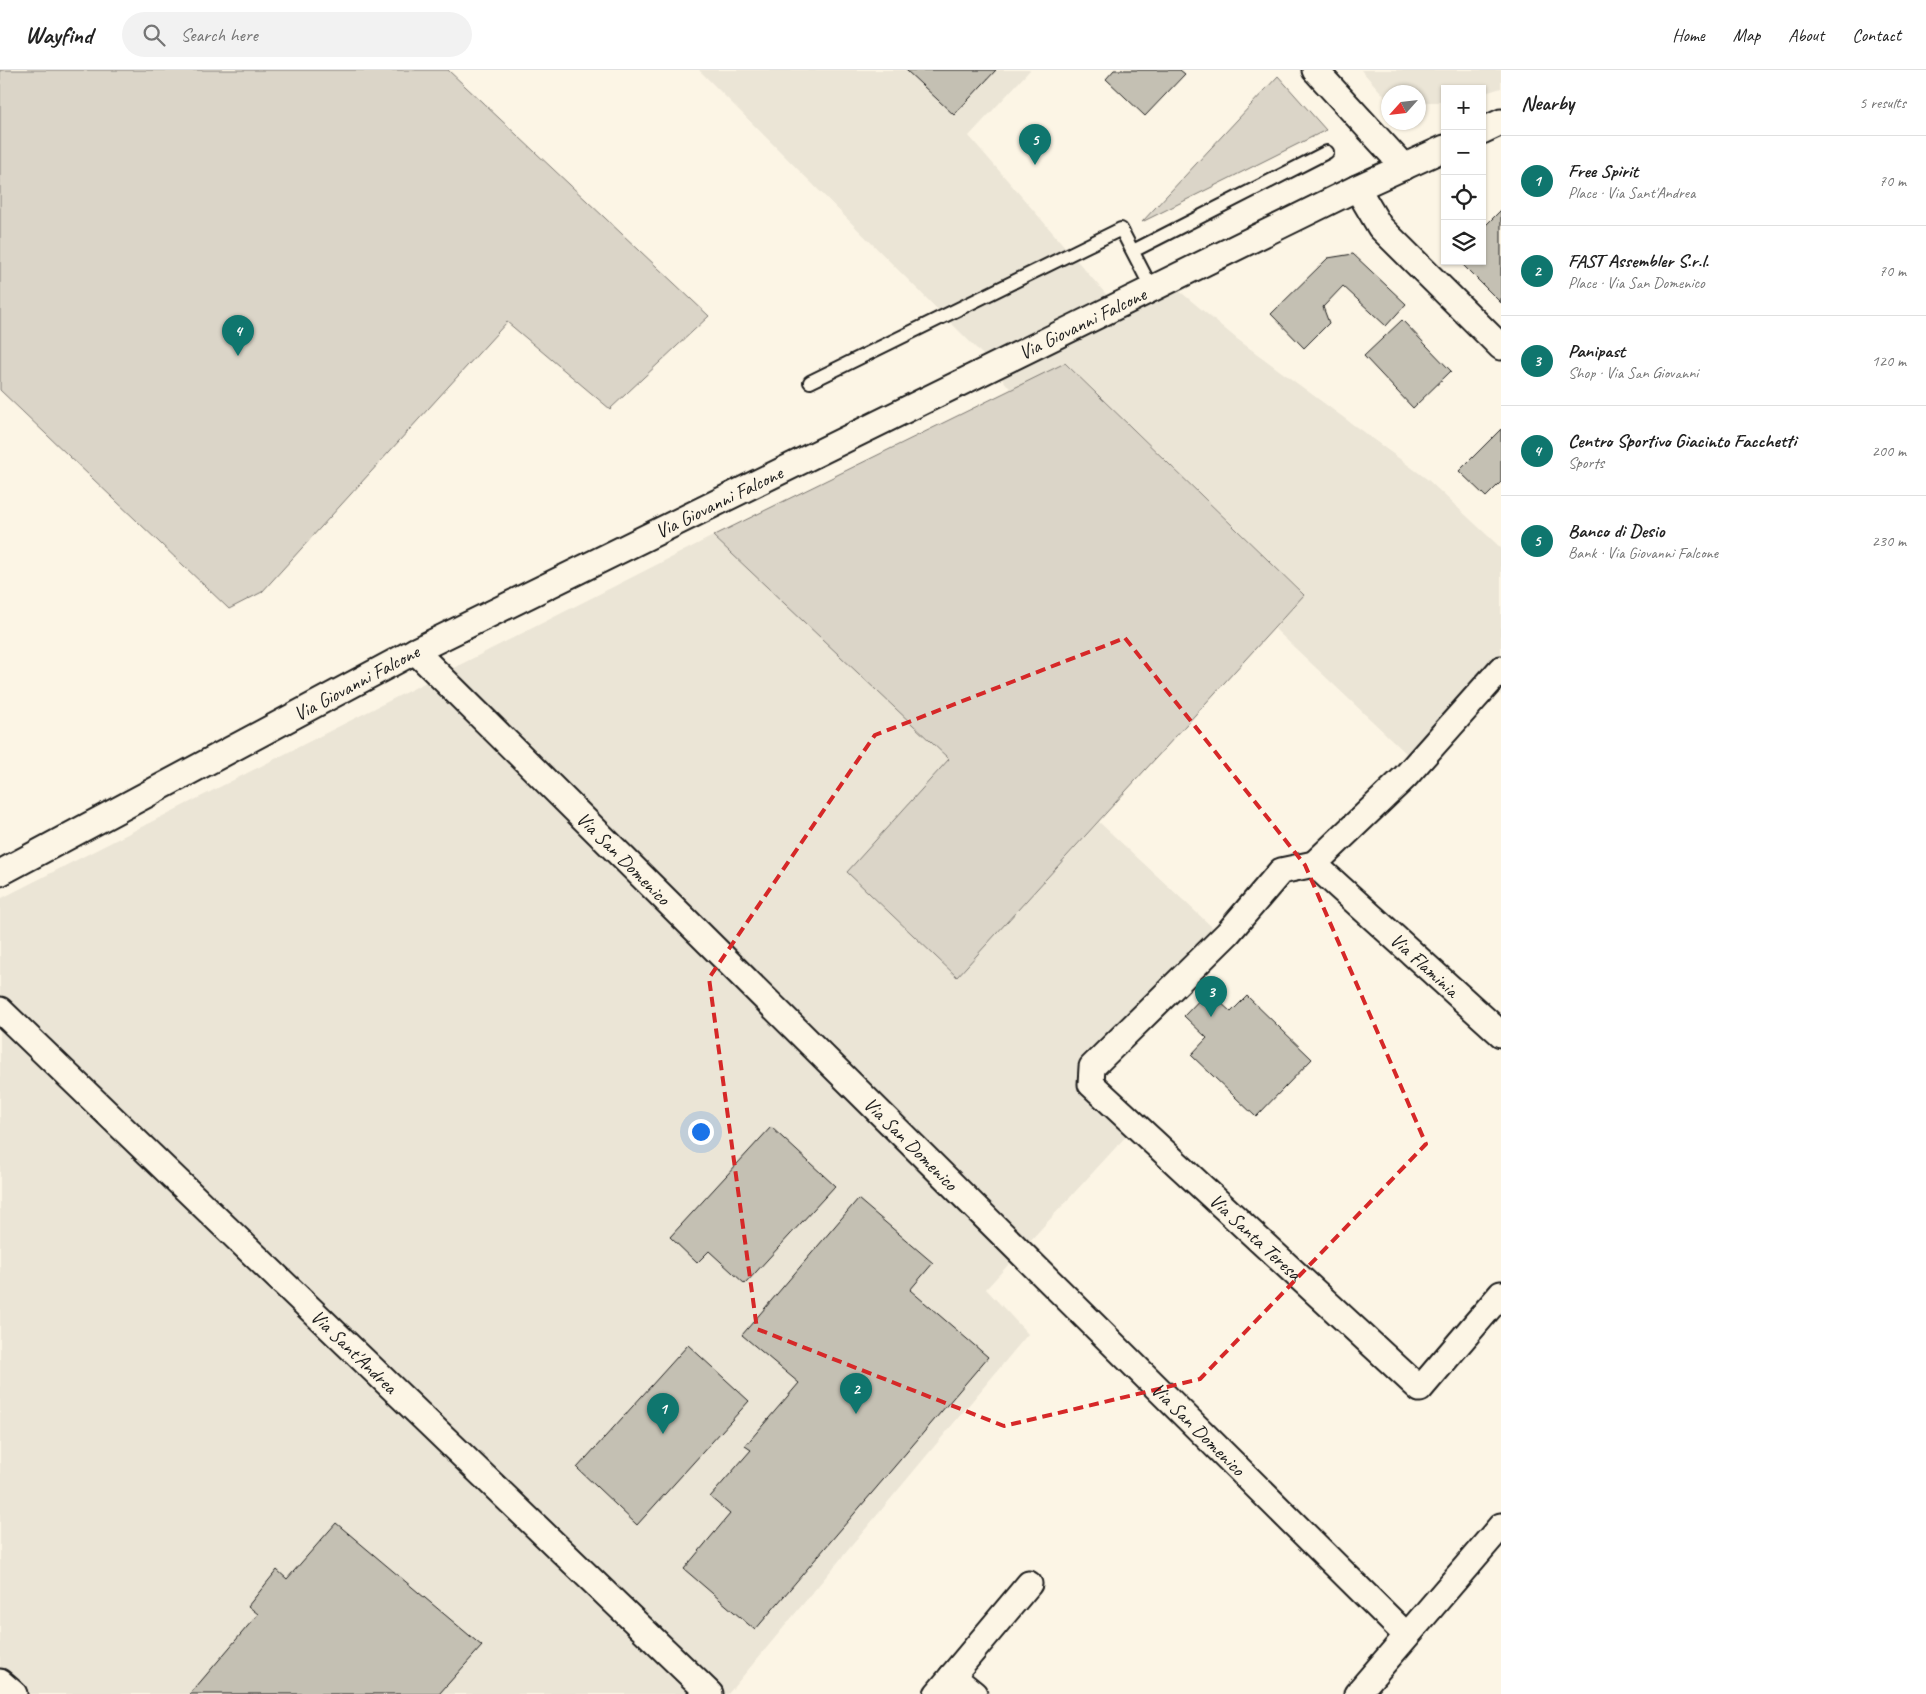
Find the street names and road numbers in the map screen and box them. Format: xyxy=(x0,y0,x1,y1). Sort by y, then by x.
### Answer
street label: Via Giovanni Falcone xyxy=(1015,281,1151,365)
street label: Via Giovanni Falcone xyxy=(651,460,788,544)
street label: Via Giovanni Falcone xyxy=(289,638,425,727)
street label: Via San Domenico xyxy=(571,806,676,911)
street label: Via Flaminia xyxy=(1385,927,1465,1004)
street label: Via San Domenico xyxy=(858,1092,964,1197)
street label: Via Santa Teresa xyxy=(1204,1188,1308,1287)
street label: Via Sant'Andrea xyxy=(305,1304,404,1401)
street label: Via San Domenico xyxy=(1146,1377,1251,1482)

